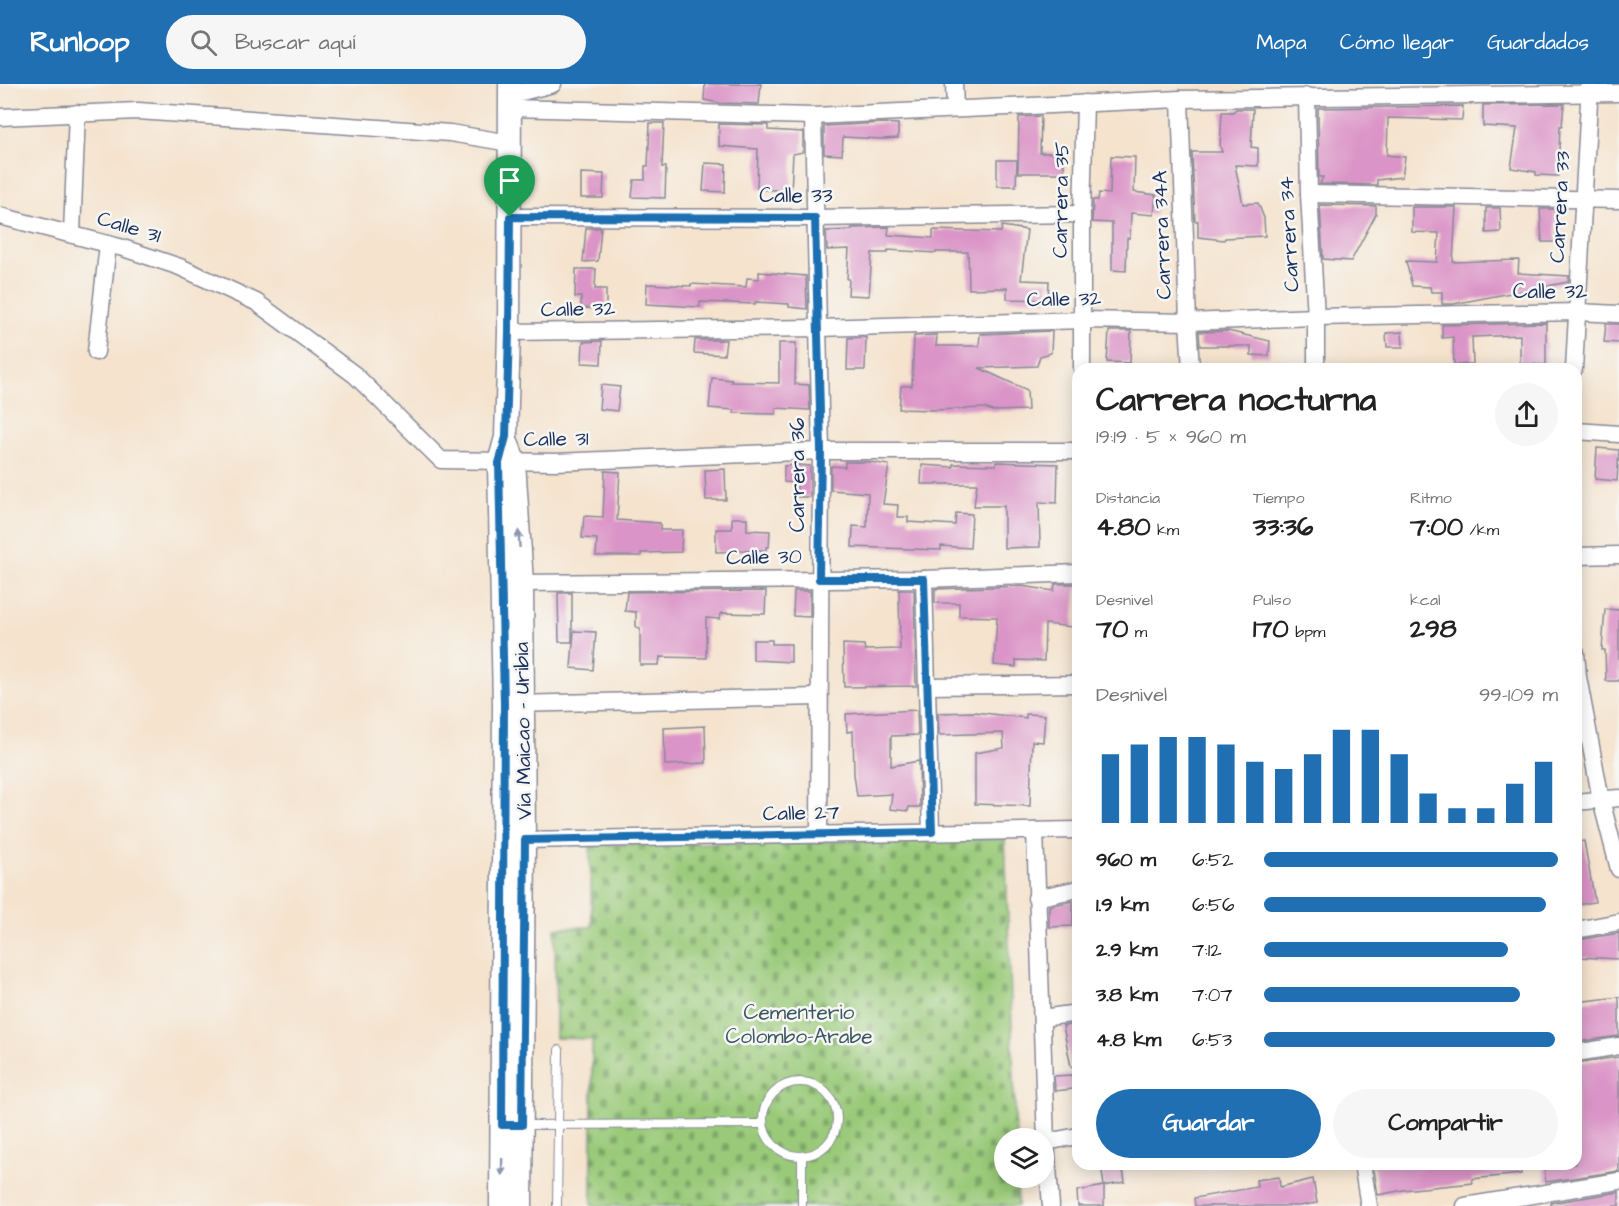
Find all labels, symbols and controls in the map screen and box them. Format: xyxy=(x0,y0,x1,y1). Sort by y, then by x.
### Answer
search box xyxy=(166,15,586,69)
text: Runloop xyxy=(30,23,130,62)
icon: search xyxy=(187,26,220,59)
text: Buscar aquí xyxy=(235,27,356,58)
text: Mapa xyxy=(1256,28,1307,57)
text: Cómo llegar xyxy=(1340,28,1454,57)
text: Guardados xyxy=(1487,28,1589,57)
street label: Carrera 35 xyxy=(1045,141,1077,258)
street label: Carrera 33 xyxy=(1543,150,1577,264)
pin xyxy=(484,155,535,217)
icon: arrive xyxy=(493,164,526,197)
street label: Carrera 34A xyxy=(1145,169,1179,300)
street label: Carrera 34 xyxy=(1271,175,1307,293)
street label: Calle 33 xyxy=(759,181,833,210)
street label: Calle 31 xyxy=(94,204,165,251)
street label: Calle 32 xyxy=(1513,277,1587,306)
street label: Calle 32 xyxy=(1026,284,1102,314)
street label: Calle 32 xyxy=(540,294,616,324)
text: Carrera nocturna xyxy=(1096,377,1376,423)
button: share xyxy=(1495,383,1558,446)
street label: Carrera 36 xyxy=(783,418,812,532)
text: 19:19 · 5 × 960 m xyxy=(1096,423,1246,451)
street label: Calle 31 xyxy=(523,424,589,454)
text: Distancia xyxy=(1096,487,1160,509)
text: Tiempo xyxy=(1253,487,1304,509)
text: Ritmo xyxy=(1410,487,1452,509)
text: 4.80 xyxy=(1096,509,1151,545)
text: 33:36 xyxy=(1253,509,1313,545)
text: 7:00 xyxy=(1410,509,1463,545)
text: km xyxy=(1151,519,1179,541)
text: /km xyxy=(1463,519,1499,541)
one-way arrow xyxy=(514,529,523,548)
street label: Calle 30 xyxy=(726,542,802,572)
text: Desnivel xyxy=(1096,589,1153,611)
text: Pulso xyxy=(1253,589,1291,611)
text: kcal xyxy=(1410,589,1441,611)
text: 70 xyxy=(1096,611,1128,647)
text: 170 xyxy=(1253,611,1289,647)
text: 298 xyxy=(1410,611,1457,647)
text: m xyxy=(1128,621,1147,643)
text: bpm xyxy=(1289,621,1325,643)
street label: Vía Maicao - Uribia xyxy=(507,641,539,820)
text: Desnivel xyxy=(1096,681,1167,709)
text: 99–109 m xyxy=(1479,681,1558,709)
street label: Calle 27 xyxy=(762,798,840,828)
text: 960 m xyxy=(1096,846,1156,874)
text: 6:52 xyxy=(1192,846,1233,874)
text: 1.9 km xyxy=(1096,891,1149,919)
text: 6:56 xyxy=(1192,891,1235,919)
text: 2.9 km xyxy=(1096,936,1158,964)
text: 7:12 xyxy=(1192,936,1222,964)
text: 3.8 km xyxy=(1096,981,1158,1009)
text: 7:07 xyxy=(1192,981,1233,1009)
park label: Cementerio Colombo-Arabe xyxy=(725,998,873,1051)
text: 4.8 km xyxy=(1096,1026,1161,1054)
text: 6:53 xyxy=(1192,1026,1232,1054)
button: Guardar xyxy=(1096,1089,1321,1158)
button: Compartir xyxy=(1333,1089,1558,1158)
map controls xyxy=(994,1128,1054,1188)
button: layers xyxy=(994,1128,1054,1188)
one-way arrow xyxy=(497,1157,507,1176)

